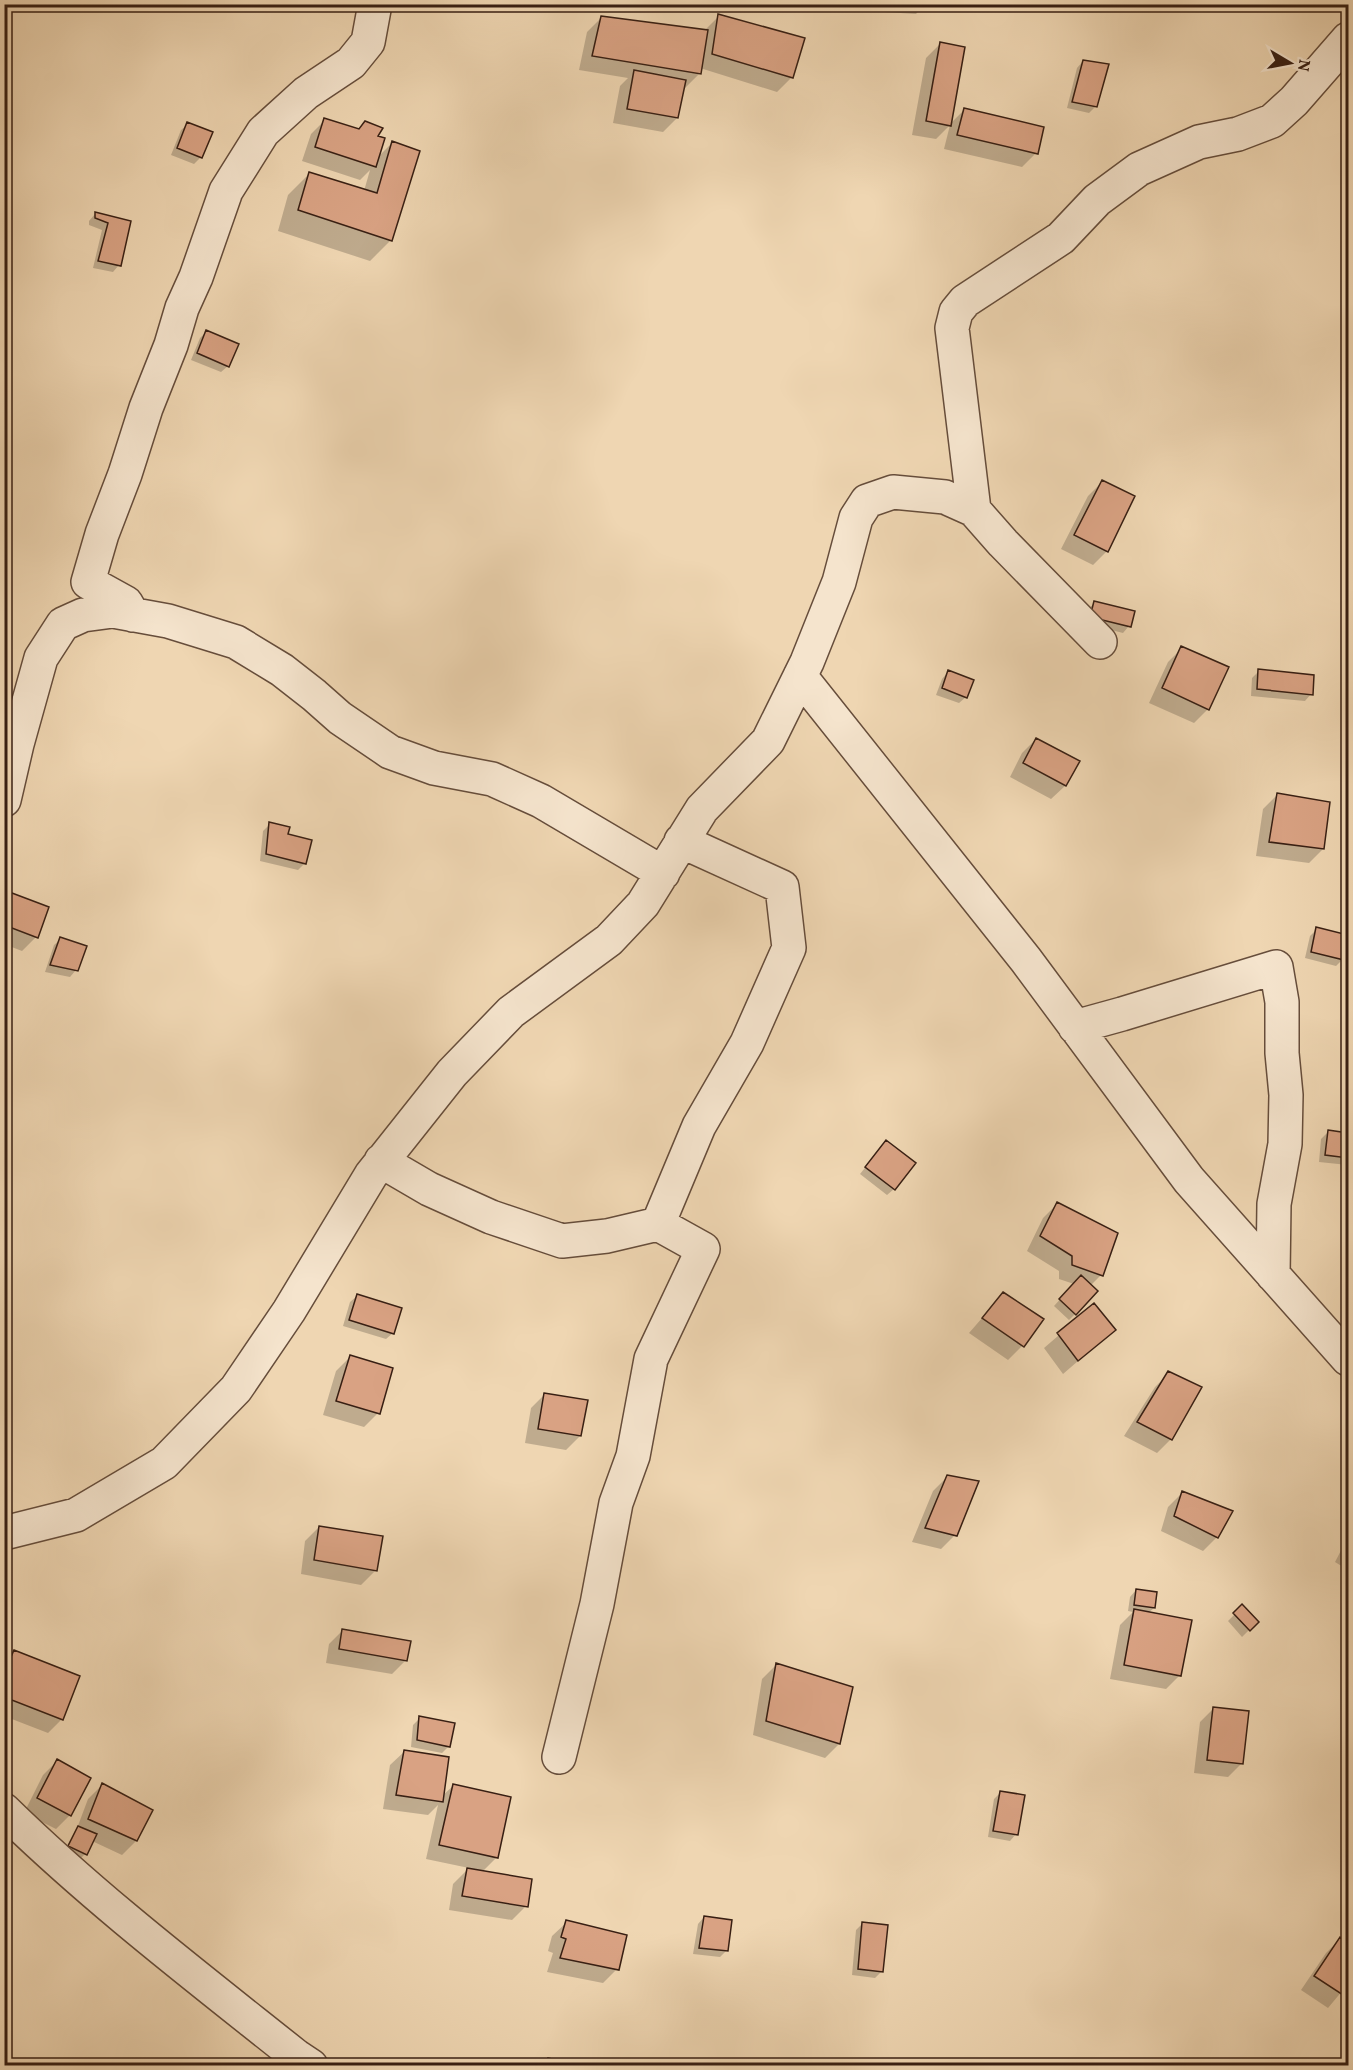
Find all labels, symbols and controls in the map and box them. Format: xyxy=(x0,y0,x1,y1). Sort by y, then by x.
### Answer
north arrow xyxy=(1260,33,1320,93)
text: N xyxy=(1291,58,1315,73)

